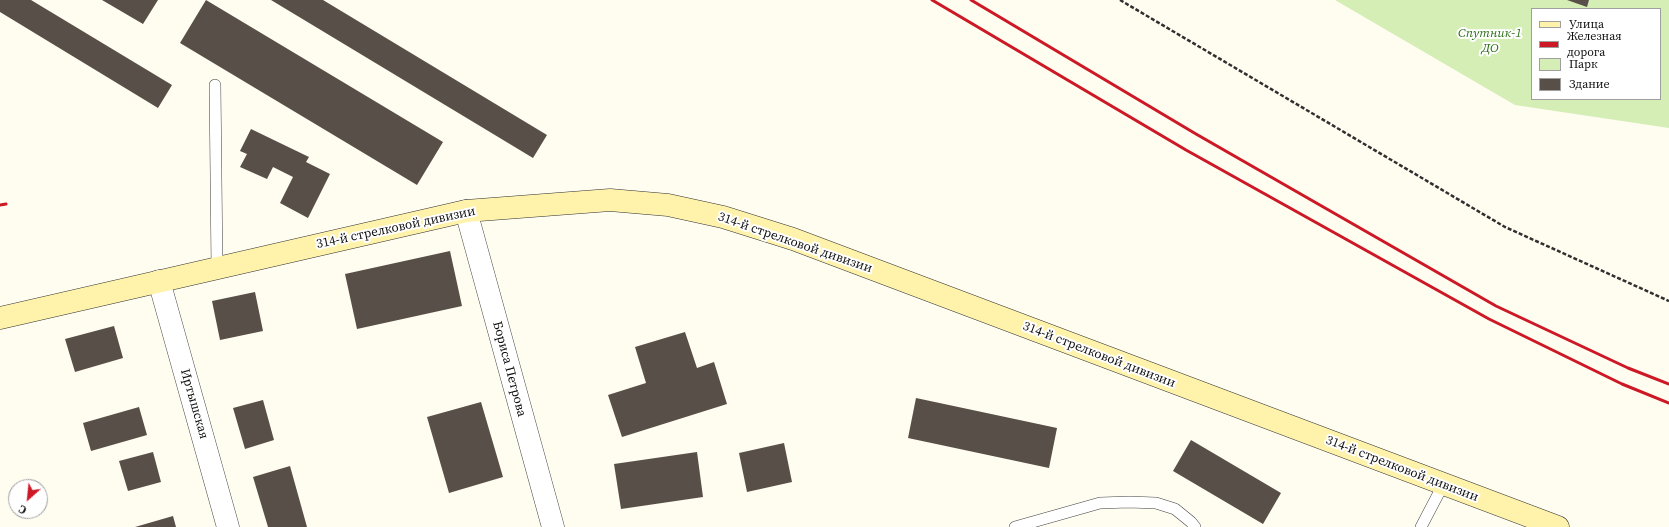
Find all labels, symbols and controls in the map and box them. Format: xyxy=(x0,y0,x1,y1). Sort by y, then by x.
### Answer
legend xyxy=(1531,8,1661,100)
text: Улица xyxy=(1569,16,1604,32)
park label: Спутник-1 ДО xyxy=(1458,26,1522,57)
text: Железная дорога xyxy=(1567,28,1622,60)
text: Парк xyxy=(1569,56,1598,72)
text: Здание xyxy=(1569,76,1610,92)
street label: 314-й стрелковой дивизии xyxy=(315,204,477,252)
street label: 314-й стрелковой дивизии xyxy=(716,209,874,277)
street label: 314-й стрелковой дивизии xyxy=(1020,319,1178,391)
street label: Бориса Петрова xyxy=(489,320,529,418)
street label: Иртышская xyxy=(177,367,211,441)
street label: 314-й стрелковой дивизии xyxy=(1323,433,1481,505)
north arrow xyxy=(8,479,48,519)
text: С xyxy=(16,501,29,517)

